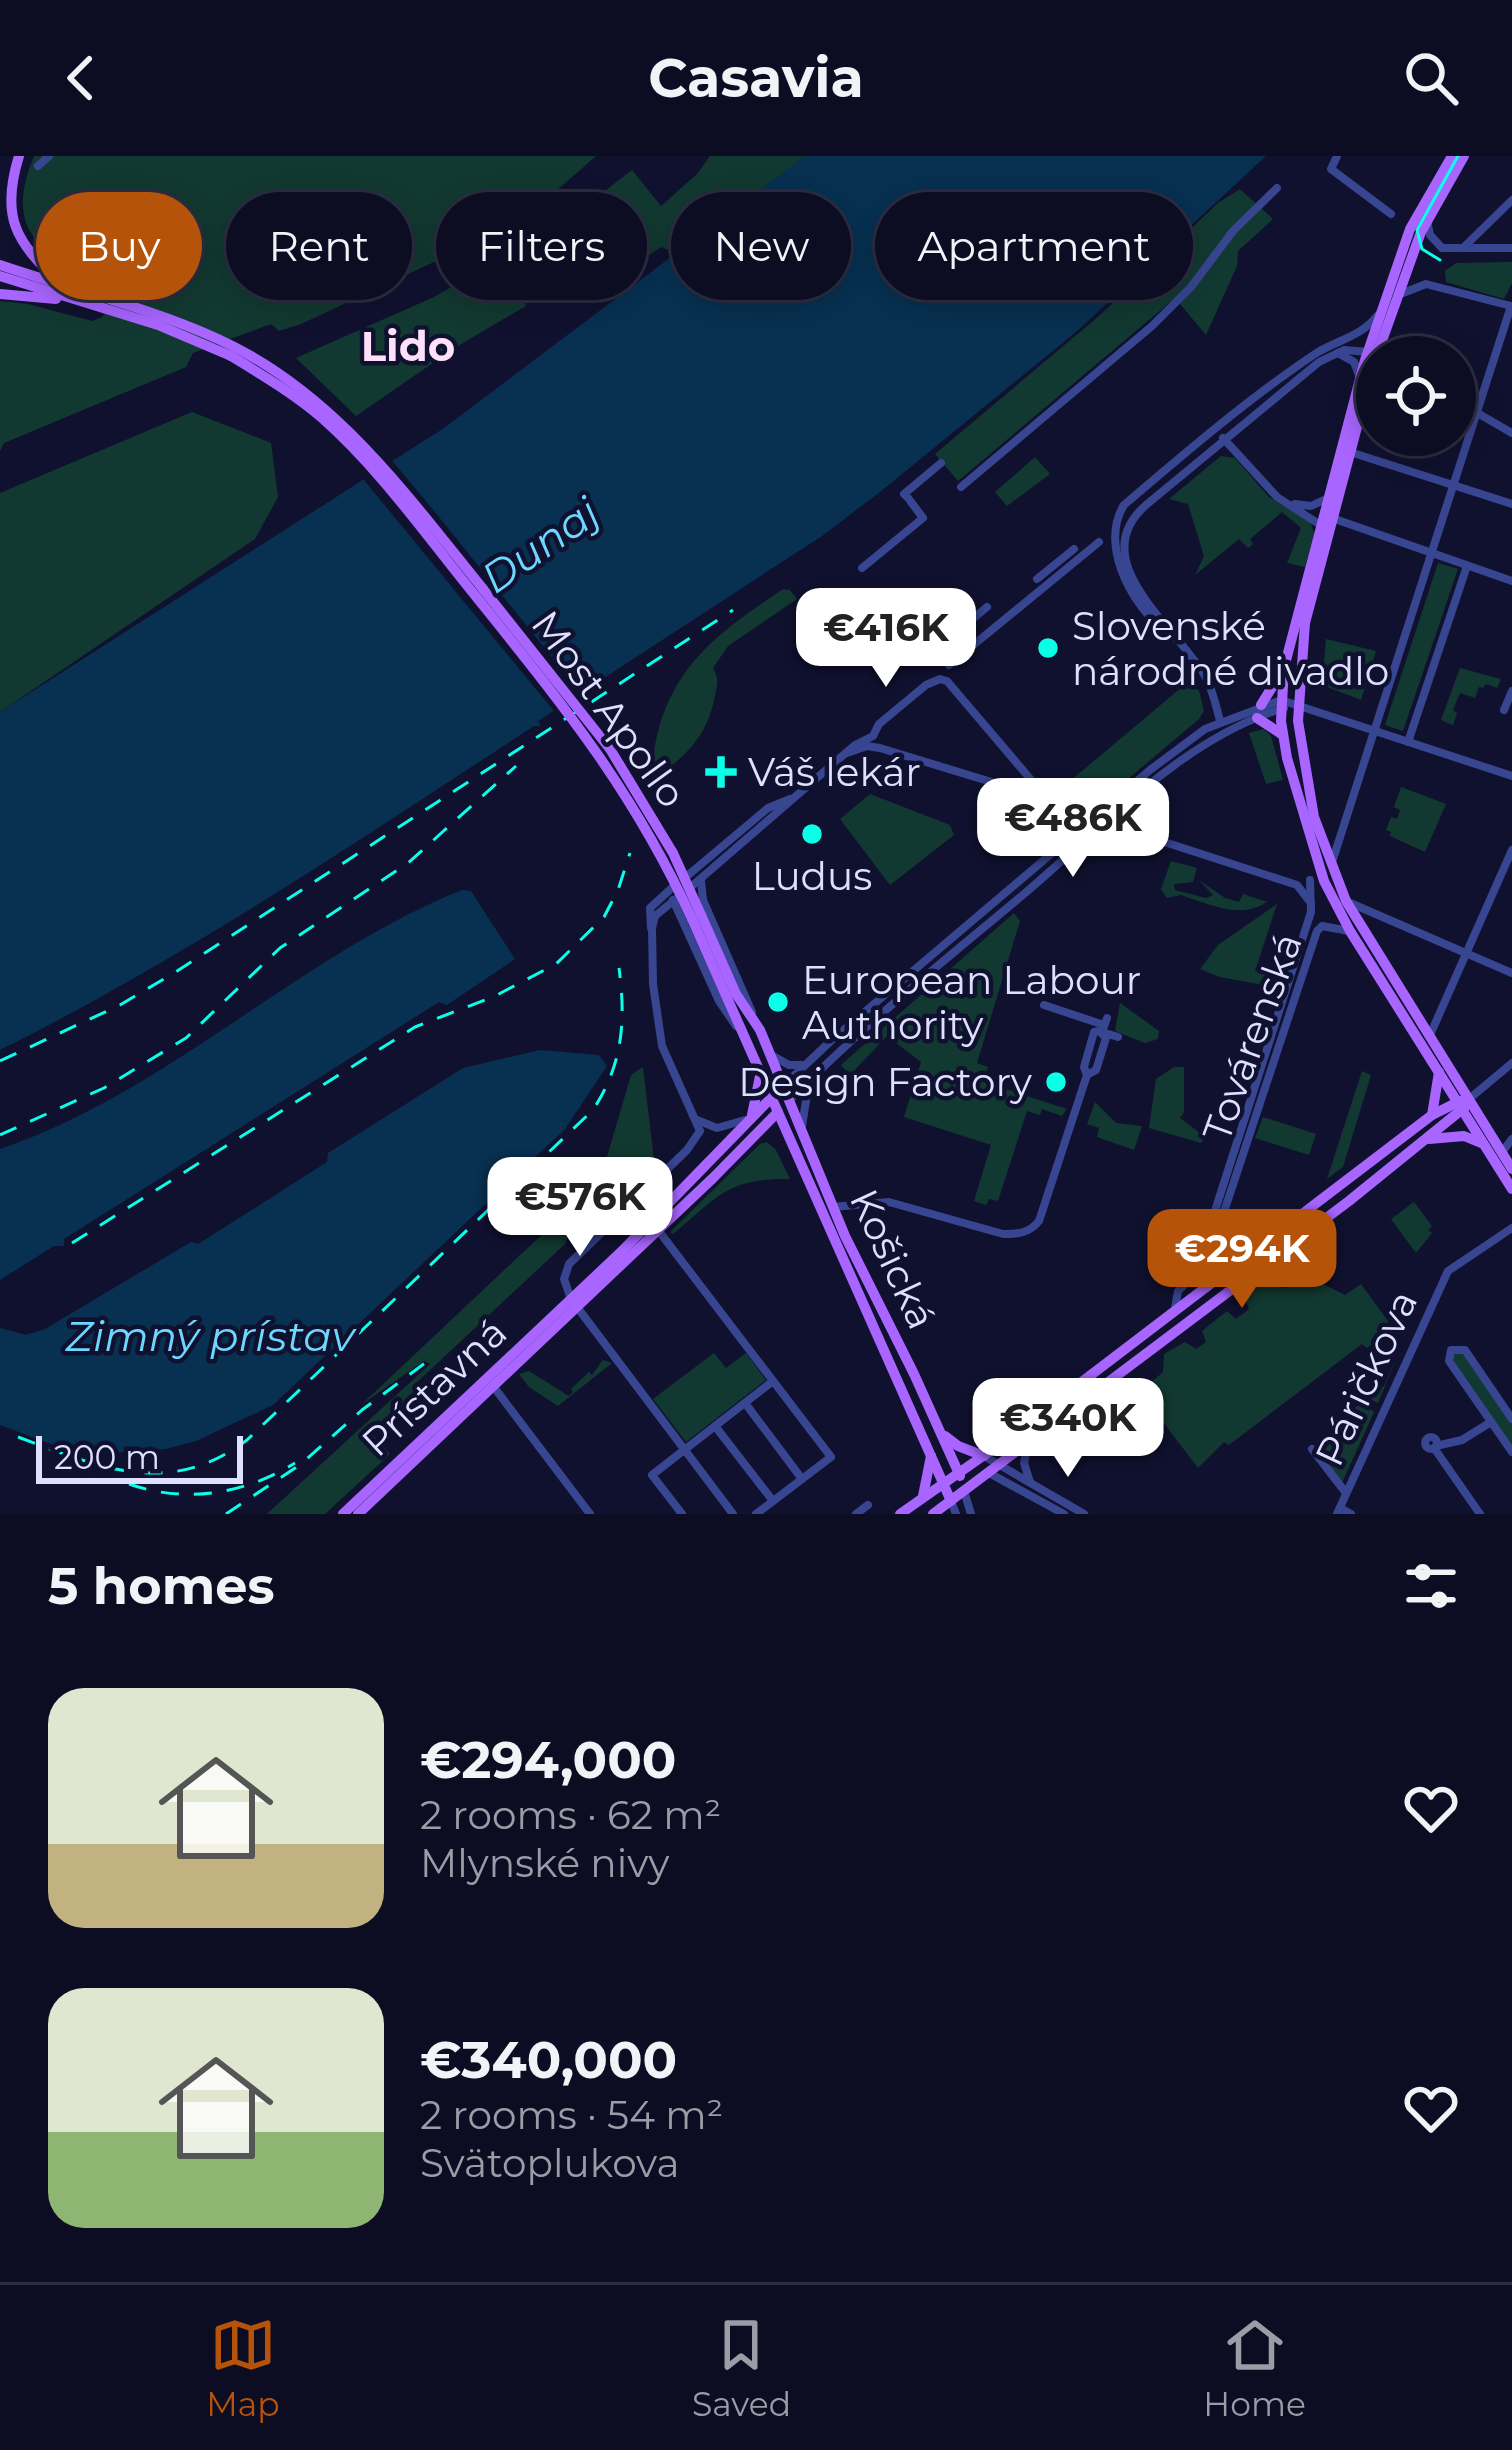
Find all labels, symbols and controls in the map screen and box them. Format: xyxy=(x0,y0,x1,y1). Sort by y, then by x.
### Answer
icon: back xyxy=(48,45,114,111)
text: Casavia xyxy=(648,45,864,111)
icon: search xyxy=(1398,45,1464,111)
chip: Buy xyxy=(36,192,202,300)
chip: Rent xyxy=(226,192,412,300)
chip: Filters xyxy=(436,192,647,300)
chip: New xyxy=(671,192,851,300)
chip: Apartment xyxy=(875,192,1193,300)
district label: Lido xyxy=(361,320,455,372)
map controls xyxy=(1356,336,1476,456)
button: locate xyxy=(1356,336,1476,456)
water label: Dunaj xyxy=(471,486,609,604)
pin: €416K xyxy=(802,588,970,690)
street label: Most Apollo xyxy=(522,601,696,817)
place label: Slovenské národné divadlo xyxy=(1072,602,1389,695)
text: €416K xyxy=(823,603,949,651)
marker: Slovenské národné divadlo xyxy=(1035,635,1061,661)
place label: Váš lekár xyxy=(748,748,921,796)
marker: Váš lekár xyxy=(705,756,737,788)
pin: €486K xyxy=(989,778,1157,880)
text: €486K xyxy=(1004,793,1142,841)
marker: Ludus xyxy=(799,821,825,847)
place label: Ludus xyxy=(752,852,872,900)
street label: Továrenská xyxy=(1192,927,1312,1147)
place label: European Labour Authority xyxy=(802,956,1141,1049)
marker: European Labour Authority xyxy=(765,989,791,1015)
place label: Design Factory xyxy=(738,1058,1033,1106)
marker: Design Factory xyxy=(1043,1069,1069,1095)
pin: €576K xyxy=(496,1157,664,1259)
text: €576K xyxy=(514,1172,646,1220)
street label: Košická xyxy=(840,1182,946,1336)
pin: €294K xyxy=(1158,1209,1326,1311)
text: €294K xyxy=(1174,1224,1310,1272)
street label: Páričkova xyxy=(1305,1283,1427,1473)
street label: Prístavná xyxy=(352,1308,516,1466)
water label: Zimný prístav xyxy=(65,1310,357,1362)
pin: €340K xyxy=(984,1378,1152,1480)
text: €340K xyxy=(1000,1393,1136,1441)
scale bar xyxy=(36,1430,243,1483)
text: 200 m xyxy=(54,1437,160,1477)
icon: filters xyxy=(1398,1553,1464,1619)
text: 5 homes xyxy=(48,1555,275,1617)
text: €294,000 xyxy=(420,1729,677,1791)
icon: home xyxy=(144,1736,288,1880)
icon: heart xyxy=(1398,1775,1464,1841)
text: 2 rooms · 62 m² xyxy=(420,1791,721,1839)
text: Mlynské nivy xyxy=(420,1839,669,1887)
text: €340,000 xyxy=(420,2029,677,2091)
icon: home xyxy=(144,2036,288,2180)
icon: heart xyxy=(1398,2075,1464,2141)
text: 2 rooms · 54 m² xyxy=(420,2091,723,2139)
text: Svätoplukova xyxy=(420,2139,679,2187)
tab: Map xyxy=(206,2312,280,2424)
tab: Saved xyxy=(692,2312,791,2424)
tab: Home xyxy=(1203,2312,1306,2424)

